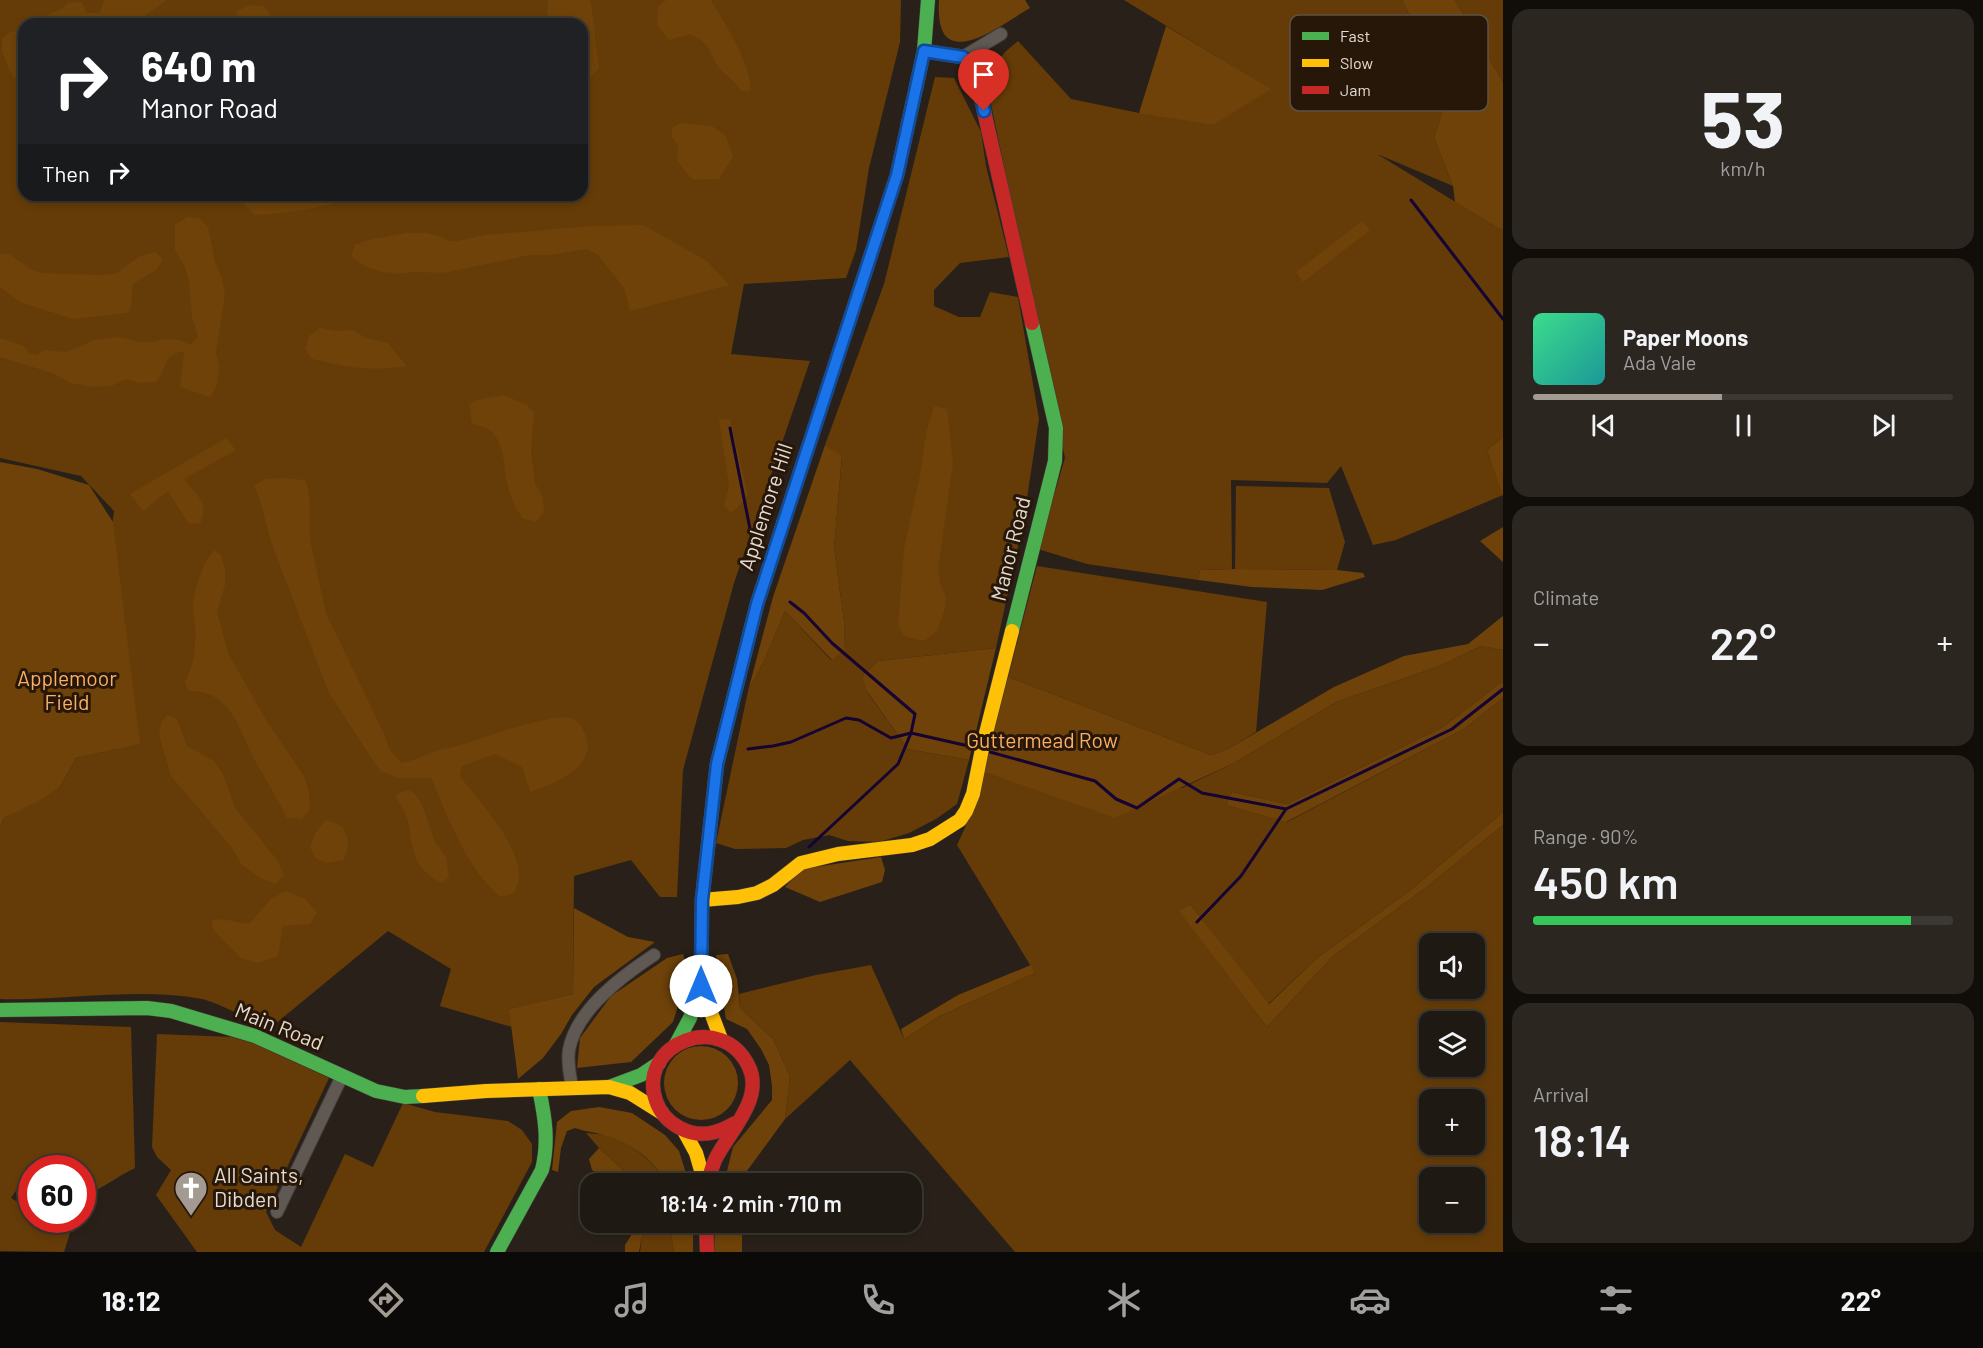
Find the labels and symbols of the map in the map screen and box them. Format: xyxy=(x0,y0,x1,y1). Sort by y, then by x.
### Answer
legend xyxy=(1290,15,1488,111)
text: Fast xyxy=(1340,26,1370,45)
pin xyxy=(958,49,1009,111)
text: Slow xyxy=(1340,53,1373,72)
text: Jam xyxy=(1340,80,1371,99)
street label: Applemore Hill xyxy=(732,440,797,573)
street label: Manor Road xyxy=(985,494,1035,603)
park label: Applemoor Field xyxy=(17,665,117,714)
park label: Guttermead Row xyxy=(966,727,1118,752)
position arrow xyxy=(669,954,733,1018)
street label: Main Road xyxy=(232,997,327,1055)
speed limit sign: 60 xyxy=(18,1155,96,1233)
place label: All Saints, Dibden xyxy=(214,1162,304,1211)
church icon: All Saints, Dibden xyxy=(173,1170,209,1217)

